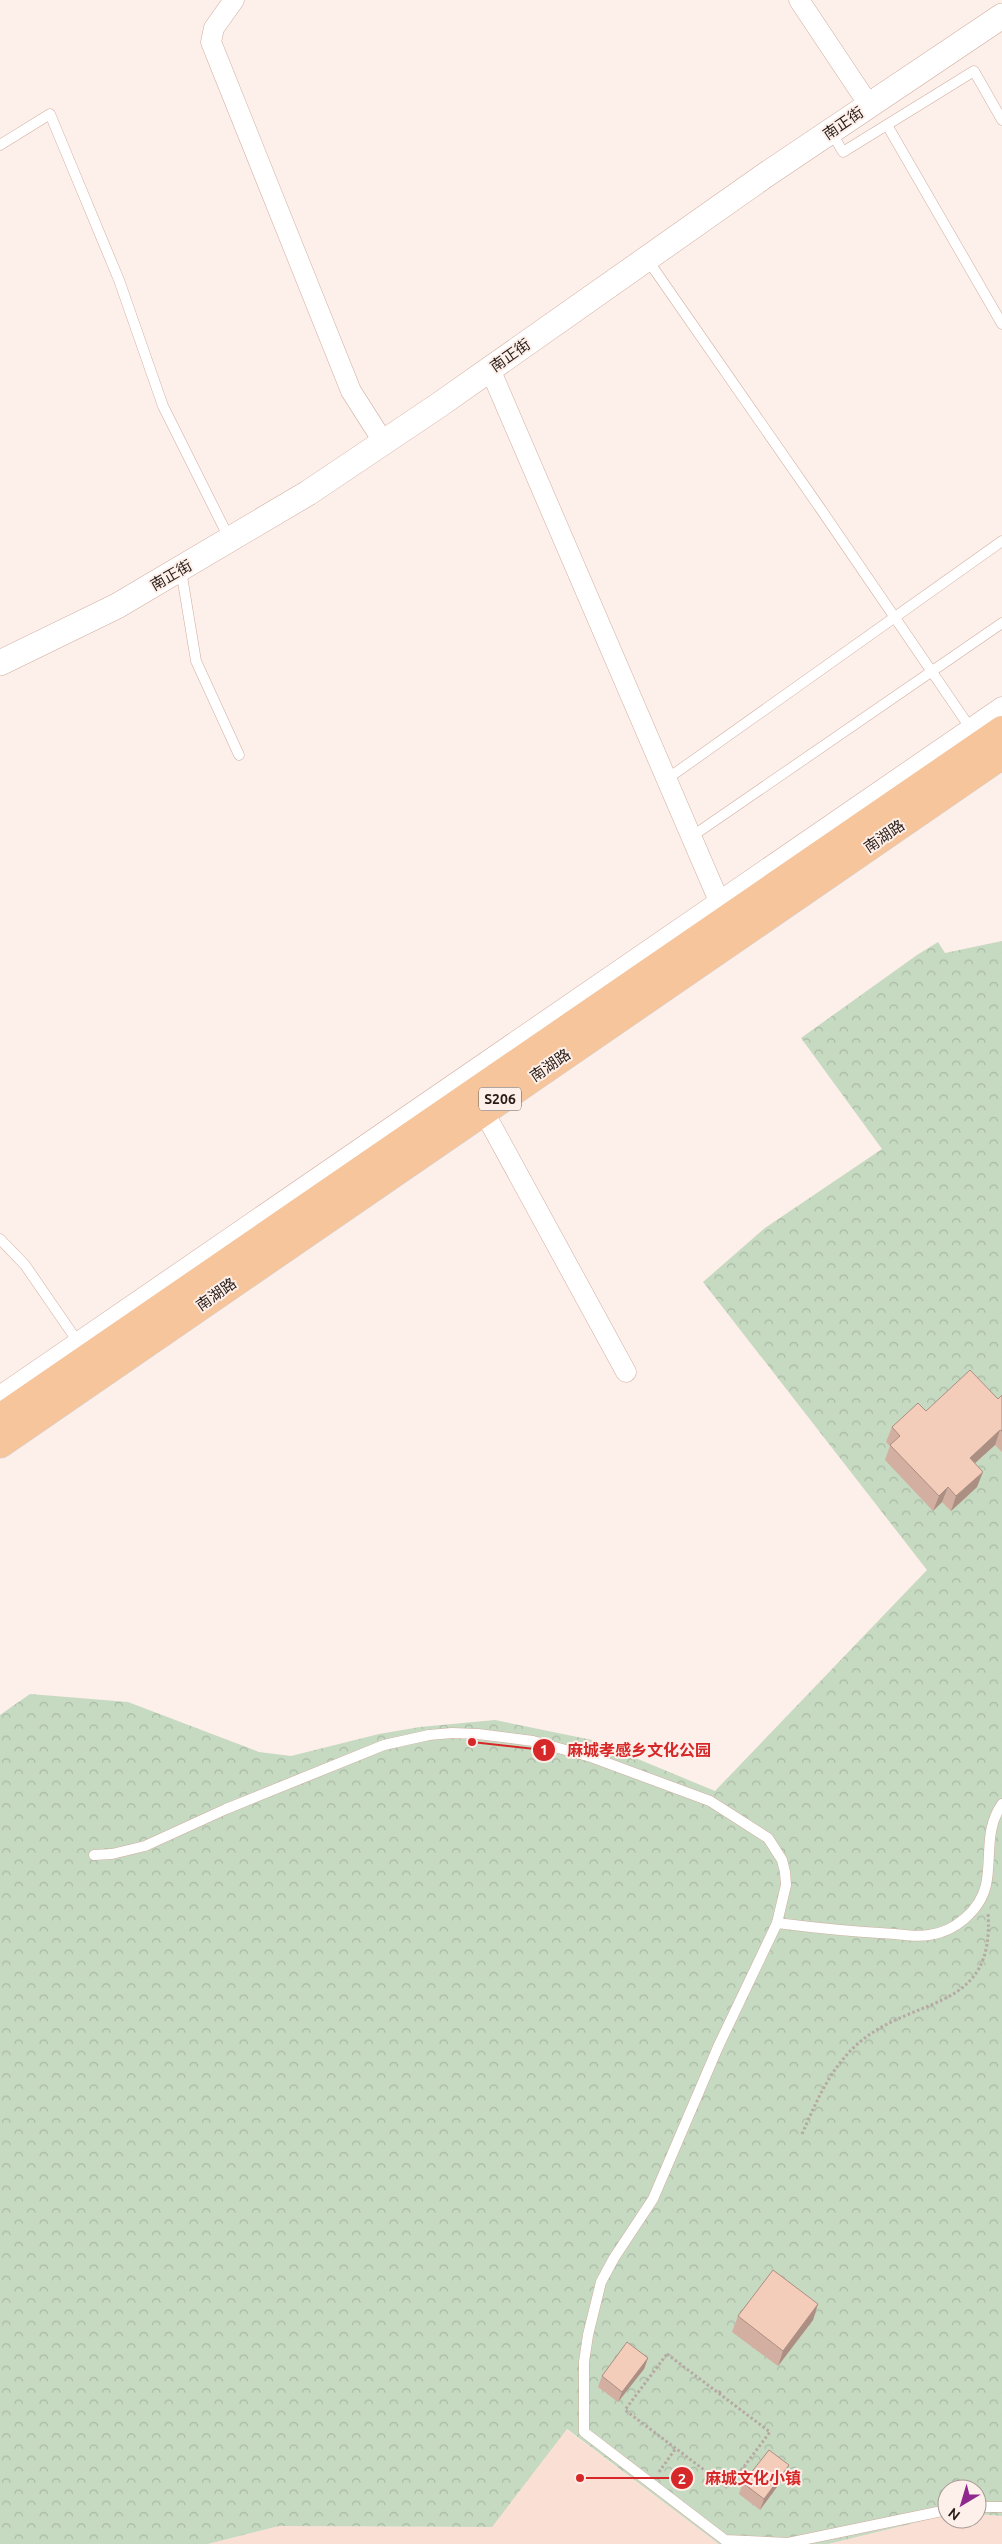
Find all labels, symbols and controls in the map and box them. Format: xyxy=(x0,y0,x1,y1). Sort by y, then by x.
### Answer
street label: 南正街 xyxy=(820,103,866,143)
street label: 南正街 xyxy=(487,335,533,375)
street label: 南正街 xyxy=(147,556,195,594)
street label: 南湖路 xyxy=(861,816,907,856)
street label: 南湖路 xyxy=(527,1045,573,1085)
road number: S206 xyxy=(479,1088,521,1110)
street label: 南湖路 xyxy=(193,1274,239,1314)
callout: 麻城孝感乡文化公园 xyxy=(532,1734,721,1765)
text: 1 xyxy=(540,1741,548,1758)
text: 麻城孝感乡文化公园 xyxy=(567,1741,711,1759)
callout: 麻城文化小镇 xyxy=(670,2463,811,2494)
text: 麻城文化小镇 xyxy=(705,2469,801,2487)
text: 2 xyxy=(678,2470,686,2487)
north arrow xyxy=(937,2479,987,2529)
text: N xyxy=(945,2505,963,2524)

